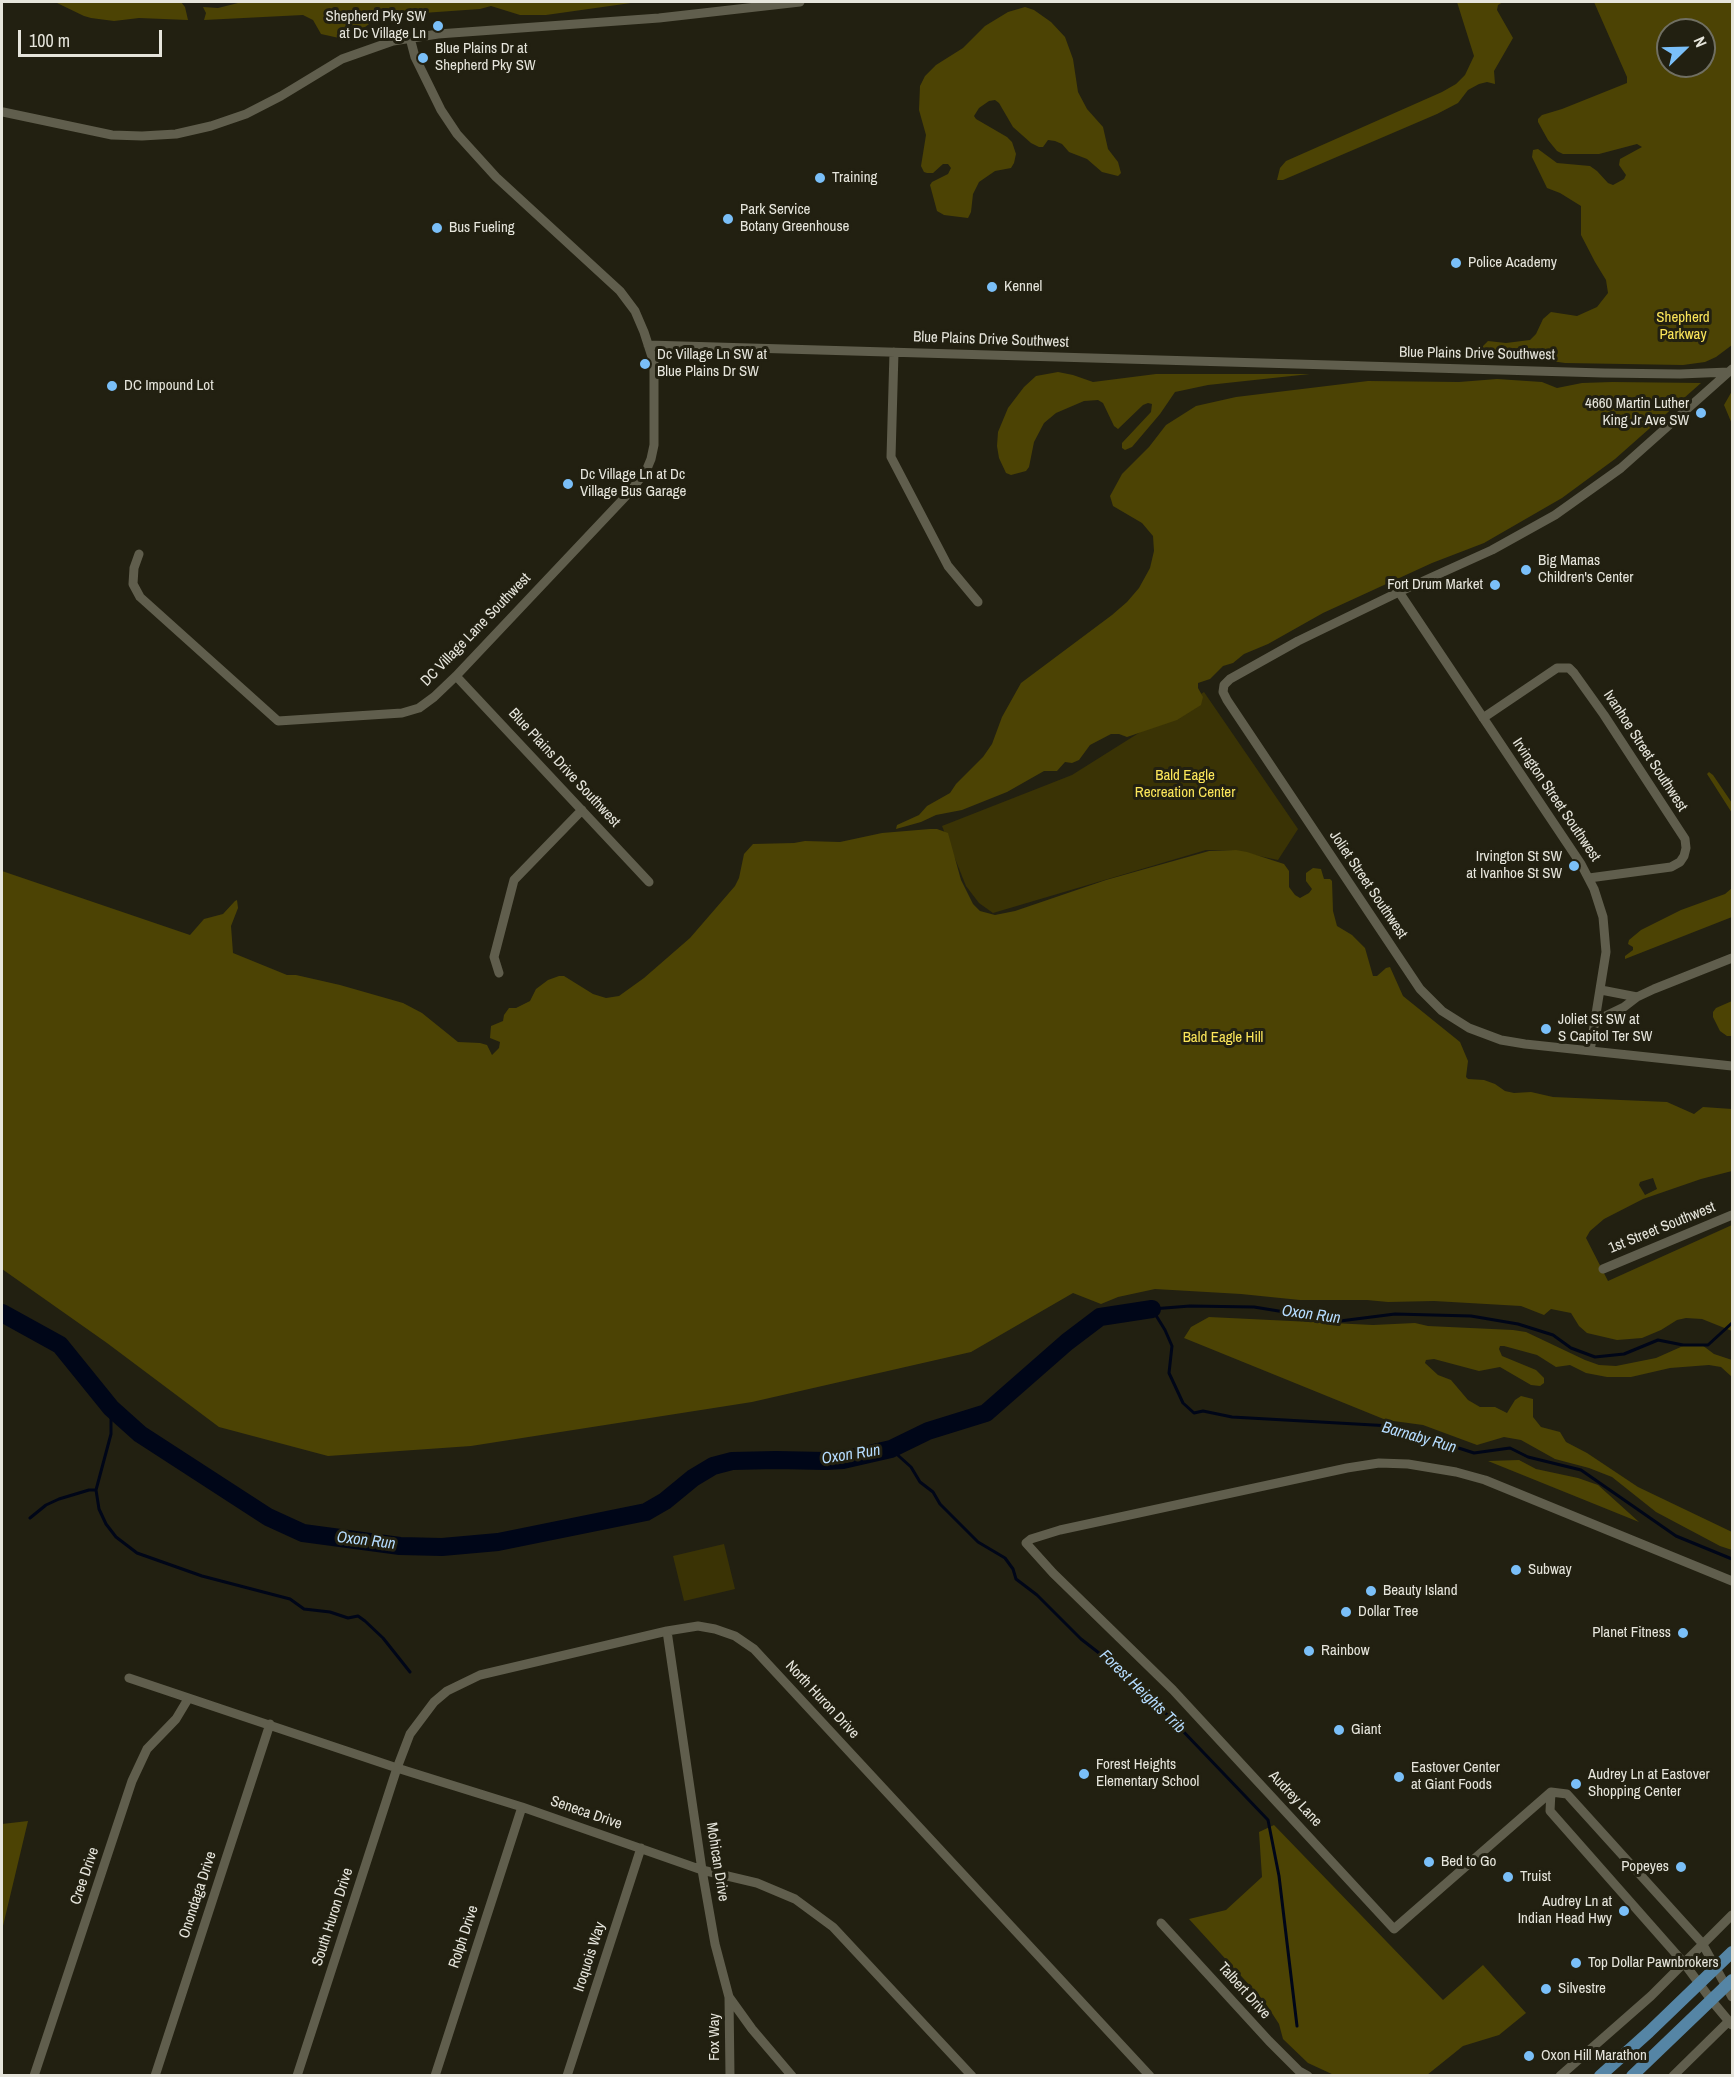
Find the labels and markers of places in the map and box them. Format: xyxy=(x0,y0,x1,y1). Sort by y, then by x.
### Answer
place label: Shepherd Pky SW at Dc Village Ln xyxy=(326,8,426,43)
marker: Shepherd Pky SW at Dc Village Ln xyxy=(431,19,445,33)
place label: Blue Plains Dr at Shepherd Pky SW xyxy=(435,40,535,75)
marker: Blue Plains Dr at Shepherd Pky SW xyxy=(416,51,430,65)
place label: Training xyxy=(832,169,877,187)
marker: Training xyxy=(813,171,827,185)
place label: Park Service Botany Greenhouse xyxy=(740,201,849,236)
marker: Park Service Botany Greenhouse xyxy=(721,212,735,226)
place label: Bus Fueling xyxy=(449,219,515,237)
marker: Bus Fueling xyxy=(430,221,444,235)
place label: Police Academy xyxy=(1468,254,1557,272)
marker: Police Academy xyxy=(1449,256,1463,270)
place label: Kennel xyxy=(1004,278,1042,296)
marker: Kennel xyxy=(985,280,999,294)
place label: Dc Village Ln SW at Blue Plains Dr SW xyxy=(657,346,767,381)
marker: Dc Village Ln SW at Blue Plains Dr SW xyxy=(638,357,652,371)
place label: DC Impound Lot xyxy=(124,377,214,395)
marker: DC Impound Lot xyxy=(105,379,119,393)
place label: 4660 Martin Luther King Jr Ave SW xyxy=(1585,395,1689,430)
marker: 4660 Martin Luther King Jr Ave SW xyxy=(1694,406,1708,420)
place label: Dc Village Ln at Dc Village Bus Garage xyxy=(580,466,686,501)
marker: Dc Village Ln at Dc Village Bus Garage xyxy=(561,477,575,491)
place label: Big Mamas Children's Center xyxy=(1538,552,1633,587)
marker: Big Mamas Children's Center xyxy=(1519,563,1533,577)
place label: Fort Drum Market xyxy=(1387,576,1483,594)
marker: Fort Drum Market xyxy=(1488,578,1502,592)
place label: Irvington St SW at Ivanhoe St SW xyxy=(1466,848,1562,883)
marker: Irvington St SW at Ivanhoe St SW xyxy=(1567,859,1581,873)
place label: Joliet St SW at S Capitol Ter SW xyxy=(1558,1011,1652,1046)
marker: Joliet St SW at S Capitol Ter SW xyxy=(1539,1022,1553,1036)
place label: Subway xyxy=(1528,1561,1572,1579)
marker: Subway xyxy=(1509,1563,1523,1577)
place label: Beauty Island xyxy=(1383,1582,1458,1600)
marker: Beauty Island xyxy=(1364,1584,1378,1598)
place label: Dollar Tree xyxy=(1358,1603,1418,1621)
marker: Dollar Tree xyxy=(1339,1605,1353,1619)
place label: Planet Fitness xyxy=(1592,1624,1671,1642)
marker: Planet Fitness xyxy=(1676,1626,1690,1640)
place label: Rainbow xyxy=(1321,1642,1370,1660)
marker: Rainbow xyxy=(1302,1644,1316,1658)
place label: Giant xyxy=(1351,1721,1381,1739)
marker: Giant xyxy=(1332,1723,1346,1737)
place label: Forest Heights Elementary School xyxy=(1096,1756,1199,1791)
place label: Eastover Center at Giant Foods xyxy=(1411,1759,1500,1794)
place label: Audrey Ln at Eastover Shopping Center xyxy=(1588,1766,1710,1801)
marker: Forest Heights Elementary School xyxy=(1077,1767,1091,1781)
marker: Eastover Center at Giant Foods xyxy=(1392,1770,1406,1784)
marker: Audrey Ln at Eastover Shopping Center xyxy=(1569,1777,1583,1791)
place label: Bed to Go xyxy=(1441,1853,1496,1871)
marker: Bed to Go xyxy=(1422,1855,1436,1869)
place label: Popeyes xyxy=(1621,1858,1669,1876)
marker: Popeyes xyxy=(1674,1860,1688,1874)
place label: Truist xyxy=(1520,1868,1551,1886)
marker: Truist xyxy=(1501,1870,1515,1884)
place label: Audrey Ln at Indian Head Hwy xyxy=(1518,1893,1612,1928)
marker: Audrey Ln at Indian Head Hwy xyxy=(1617,1904,1631,1918)
place label: Top Dollar Pawnbrokers xyxy=(1588,1954,1719,1972)
marker: Top Dollar Pawnbrokers xyxy=(1569,1956,1583,1970)
place label: Silvestre xyxy=(1558,1980,1606,1998)
marker: Silvestre xyxy=(1539,1982,1553,1996)
place label: Oxon Hill Marathon xyxy=(1541,2047,1647,2065)
marker: Oxon Hill Marathon xyxy=(1522,2049,1536,2063)

